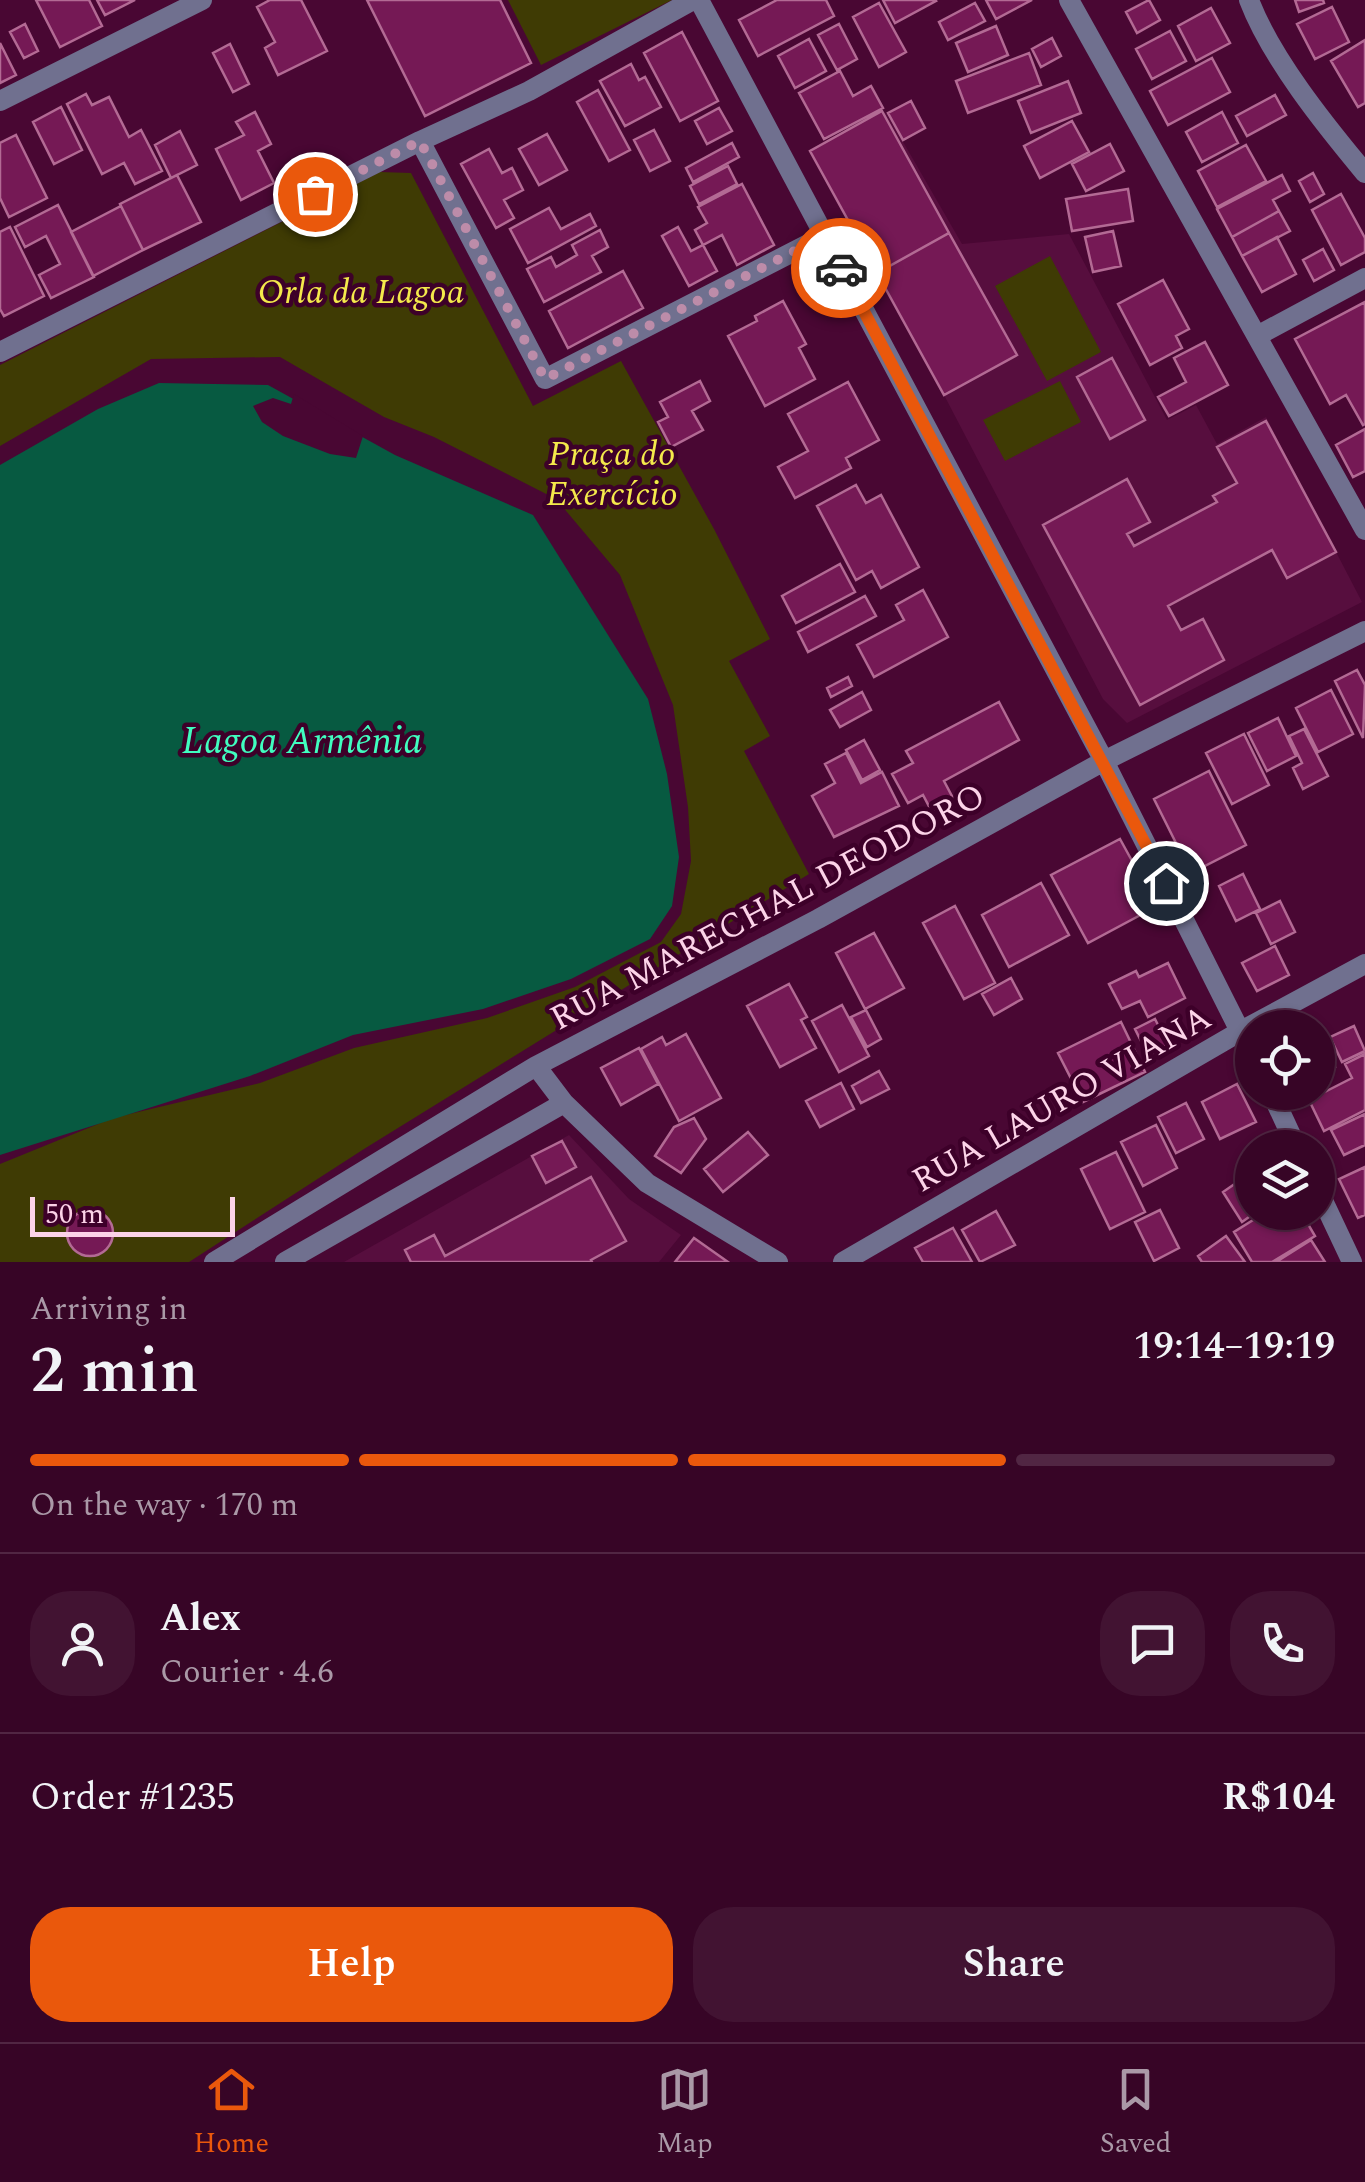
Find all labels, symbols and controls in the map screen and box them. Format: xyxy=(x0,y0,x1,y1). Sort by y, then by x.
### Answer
pin xyxy=(273,152,358,237)
icon: bag xyxy=(288,167,343,222)
courier xyxy=(791,218,891,318)
icon: car xyxy=(814,241,869,296)
park label: Orla da Lagoa xyxy=(258,266,464,319)
park label: Praça do Exercício xyxy=(546,428,678,521)
water label: Lagoa Armênia xyxy=(182,713,422,771)
street label: RUA MARECHAL DEODORO xyxy=(541,770,995,1045)
pin xyxy=(1124,841,1209,926)
icon: home xyxy=(1139,856,1194,911)
street label: RUA LAURO VIANA xyxy=(902,992,1221,1207)
map controls xyxy=(1235,1010,1335,1230)
button: locate xyxy=(1235,1010,1335,1110)
button: layers xyxy=(1235,1130,1335,1230)
scale bar xyxy=(30,1192,235,1236)
text: 50 m xyxy=(45,1193,104,1236)
text: Arriving in xyxy=(30,1285,187,1334)
text: 19:14–19:19 xyxy=(1133,1318,1335,1376)
text: 2 min xyxy=(30,1322,199,1421)
text: On the way · 170 m xyxy=(30,1481,298,1530)
text: Alex xyxy=(160,1590,241,1648)
button: person xyxy=(30,1591,135,1696)
button: chat xyxy=(1100,1591,1205,1696)
button: phone xyxy=(1230,1591,1335,1696)
text: Courier · 4.6 xyxy=(160,1648,333,1697)
text: Order #1235 xyxy=(30,1769,235,1827)
text: R$104 xyxy=(1222,1769,1335,1827)
button: Help xyxy=(30,1907,673,2022)
button: Share xyxy=(693,1907,1335,2022)
tab: Home xyxy=(194,2062,269,2165)
tab: Map xyxy=(656,2062,713,2165)
tab: Saved xyxy=(1100,2062,1171,2165)

